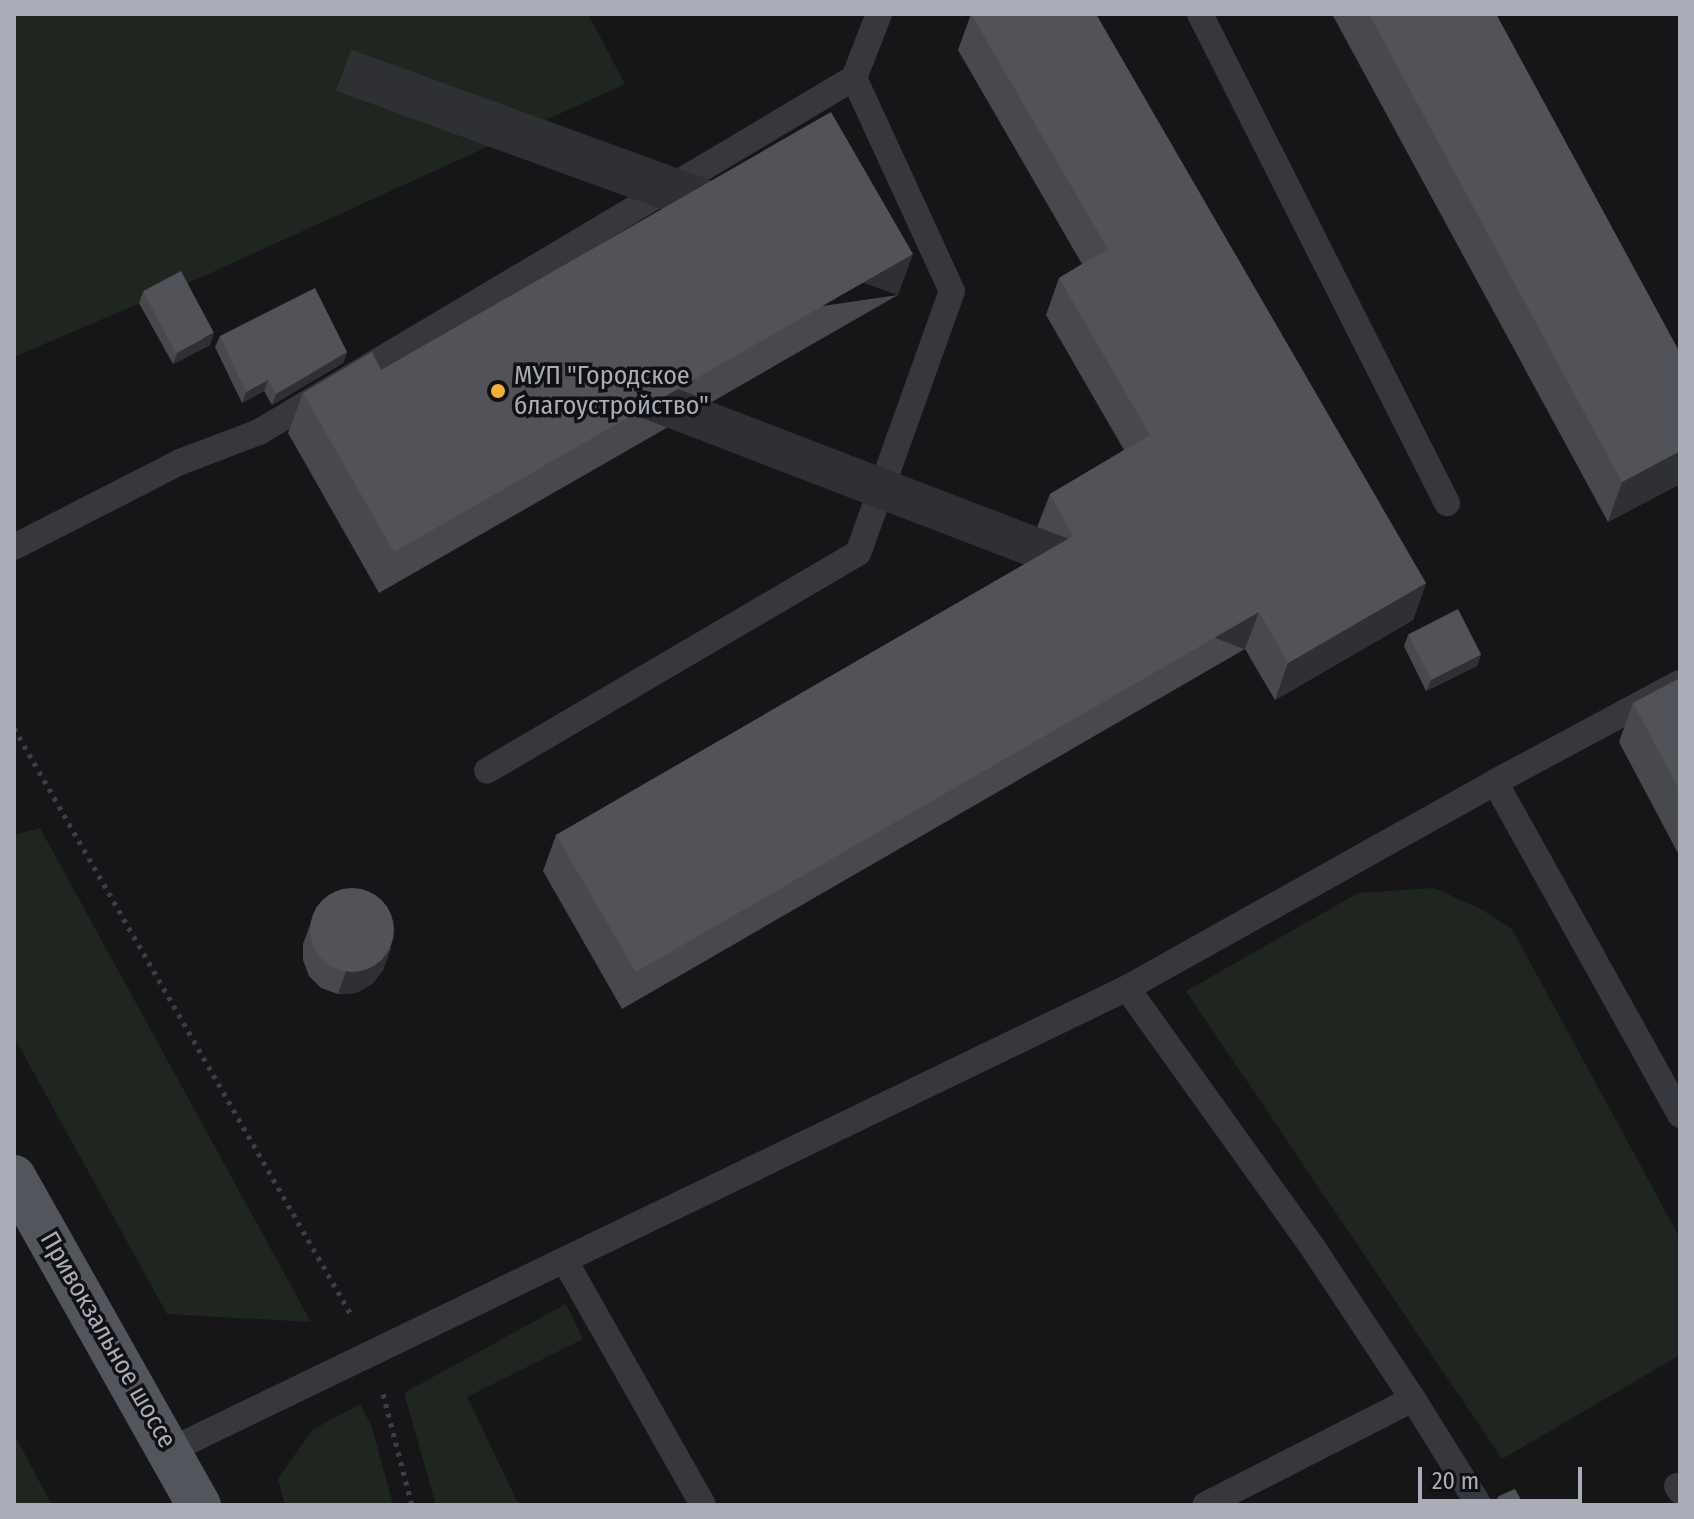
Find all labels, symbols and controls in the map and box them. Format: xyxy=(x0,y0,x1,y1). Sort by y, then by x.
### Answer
place label: МУП "Городское благоустройство" xyxy=(514,360,709,422)
marker: МУП "Городское благоустройство" xyxy=(489,382,507,400)
street label: Привокзальное шоссе xyxy=(33,1226,183,1454)
scale bar xyxy=(1422,1451,1586,1501)
text: 20 m xyxy=(1432,1467,1479,1495)

